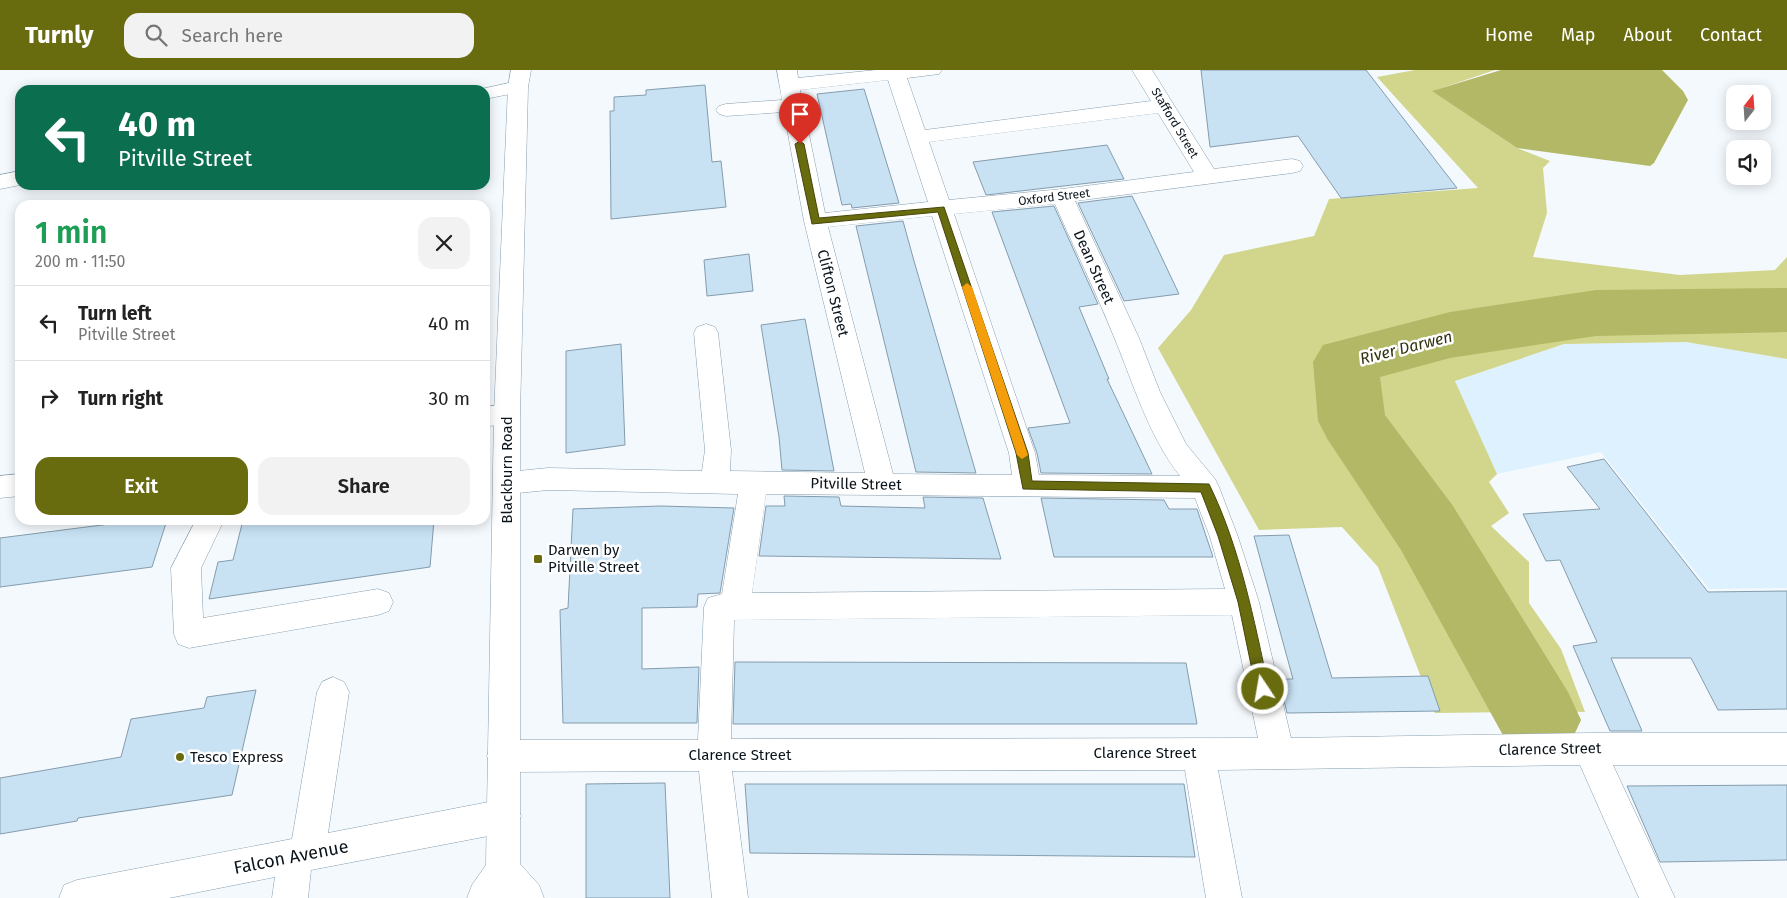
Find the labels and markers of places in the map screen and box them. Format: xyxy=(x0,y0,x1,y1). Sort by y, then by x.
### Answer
pin xyxy=(779,93,821,144)
place label: Darwen by Pitville Street xyxy=(548,541,640,576)
marker: Darwen by Pitville Street xyxy=(532,553,544,565)
place label: Tesco Express xyxy=(190,748,283,766)
marker: Tesco Express xyxy=(174,751,186,763)

